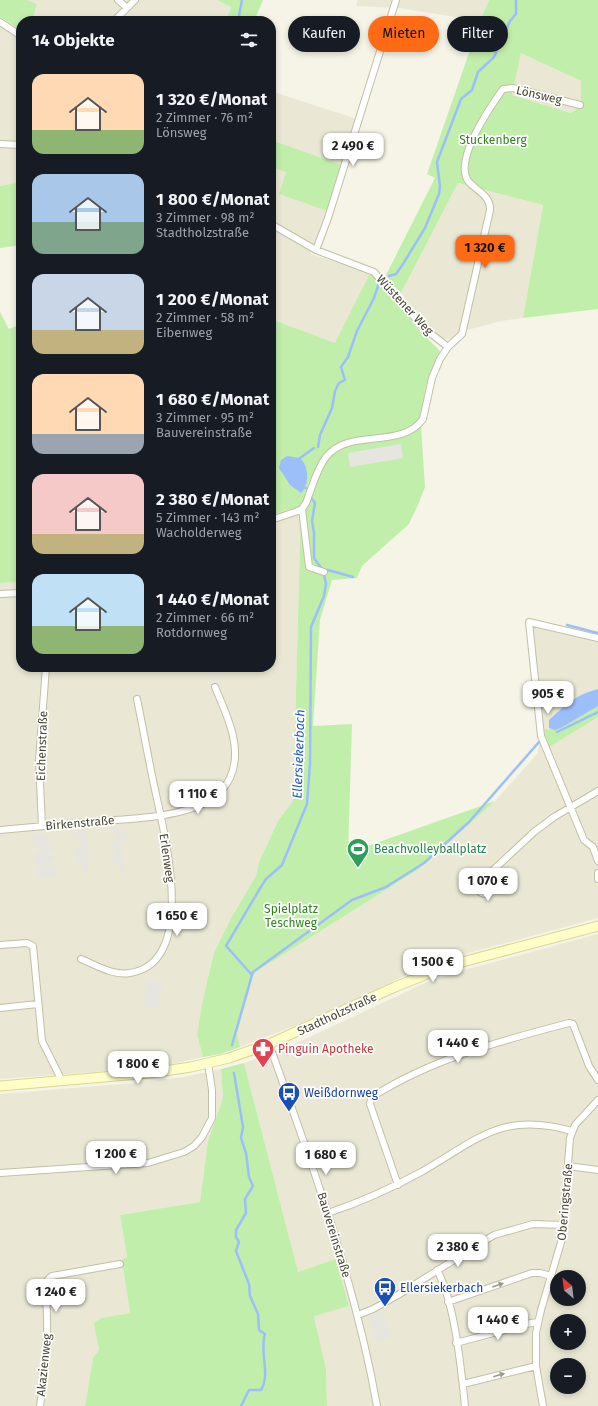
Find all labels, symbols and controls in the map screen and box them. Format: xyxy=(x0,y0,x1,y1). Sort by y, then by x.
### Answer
chip: Kaufen xyxy=(288,16,360,52)
chip: Mieten xyxy=(368,16,439,52)
chip: Filter xyxy=(447,16,508,52)
icon: filters xyxy=(238,29,260,51)
text: 14 Objekte xyxy=(32,30,115,51)
street label: Lönsweg xyxy=(515,83,564,107)
text: 1 320 €/Monat xyxy=(156,89,267,110)
icon: home xyxy=(64,90,112,138)
text: 2 Zimmer · 76 m² xyxy=(156,110,253,125)
text: Lönsweg xyxy=(156,125,207,140)
pin: 2 490 € xyxy=(316,133,390,167)
park label: Stuckenberg xyxy=(459,133,528,147)
text: 2 490 € xyxy=(332,138,374,153)
text: 1 800 €/Monat xyxy=(156,189,270,210)
icon: home xyxy=(64,190,112,238)
text: 3 Zimmer · 98 m² xyxy=(156,210,255,225)
text: Stadtholzstraße xyxy=(156,225,249,240)
pin: 1 320 € xyxy=(448,235,522,269)
text: 1 320 € xyxy=(465,240,505,255)
street label: Wüstener Weg xyxy=(374,272,437,338)
text: 1 200 €/Monat xyxy=(156,289,269,310)
icon: home xyxy=(64,290,112,338)
text: 2 Zimmer · 58 m² xyxy=(156,310,254,325)
text: Eibenweg xyxy=(156,325,212,340)
text: 1 680 €/Monat xyxy=(156,389,269,410)
icon: home xyxy=(64,390,112,438)
text: 3 Zimmer · 95 m² xyxy=(156,410,254,425)
text: Bauvereinstraße xyxy=(156,425,252,440)
text: 2 380 €/Monat xyxy=(156,489,269,510)
icon: home xyxy=(64,490,112,538)
text: 5 Zimmer · 143 m² xyxy=(156,510,259,525)
text: Wacholderweg xyxy=(156,525,242,540)
text: 1 440 €/Monat xyxy=(156,589,269,610)
icon: home xyxy=(64,590,112,638)
text: 2 Zimmer · 66 m² xyxy=(156,610,254,625)
text: Rotdornweg xyxy=(156,625,227,640)
pin: 905 € xyxy=(520,681,576,715)
text: 905 € xyxy=(532,686,564,701)
water label: Ellersiekerbach xyxy=(289,709,308,799)
street label: Eichenstraße xyxy=(34,711,50,781)
pin: 1 110 € xyxy=(161,781,235,815)
text: 1 110 € xyxy=(178,786,218,801)
street label: Birkenstraße xyxy=(45,813,115,833)
street label: Erlenweg xyxy=(157,833,177,884)
sports icon: Beachvolleyballplatz xyxy=(345,836,371,869)
place label: Beachvolleyballplatz xyxy=(374,842,486,856)
pin: 1 070 € xyxy=(451,868,525,902)
text: 1 070 € xyxy=(468,873,508,888)
park label: Spielplatz Teschweg xyxy=(264,902,318,930)
pin: 1 650 € xyxy=(140,903,214,937)
text: 1 650 € xyxy=(156,908,198,923)
pin: 1 500 € xyxy=(396,949,470,983)
text: 1 500 € xyxy=(412,954,454,969)
street label: Stadtholzstraße xyxy=(295,989,379,1039)
pin: 1 440 € xyxy=(421,1030,495,1064)
text: 1 440 € xyxy=(437,1035,479,1050)
pharmacy icon: Pinguin Apotheke xyxy=(250,1036,276,1069)
place label: Pinguin Apotheke xyxy=(278,1042,374,1056)
pin: 1 800 € xyxy=(101,1051,175,1085)
text: 1 800 € xyxy=(117,1056,159,1071)
bus stop icon: Weißdornweg xyxy=(276,1080,302,1113)
place label: Weißdornweg xyxy=(304,1086,379,1100)
pin: 1 200 € xyxy=(79,1141,153,1175)
pin: 1 680 € xyxy=(289,1142,363,1176)
text: 1 200 € xyxy=(95,1146,137,1161)
text: 1 680 € xyxy=(305,1147,347,1162)
street label: Oberingstraße xyxy=(555,1163,575,1241)
street label: Bauvereinstraße xyxy=(314,1191,354,1279)
pin: 2 380 € xyxy=(421,1234,495,1268)
text: 2 380 € xyxy=(437,1239,479,1254)
north arrow xyxy=(550,1270,586,1306)
map controls xyxy=(550,1270,586,1394)
bus stop icon: Ellersiekerbach xyxy=(372,1275,398,1308)
pin: 1 240 € xyxy=(19,1279,93,1313)
place label: Ellersiekerbach xyxy=(400,1281,483,1295)
one-way arrow xyxy=(493,1281,505,1287)
text: 1 240 € xyxy=(35,1284,77,1299)
pin: 1 440 € xyxy=(461,1307,535,1341)
text: 1 440 € xyxy=(477,1312,519,1327)
button: + xyxy=(550,1314,586,1350)
street label: Akazienweg xyxy=(34,1332,54,1397)
button: − xyxy=(550,1358,586,1394)
one-way arrow xyxy=(494,1372,506,1378)

